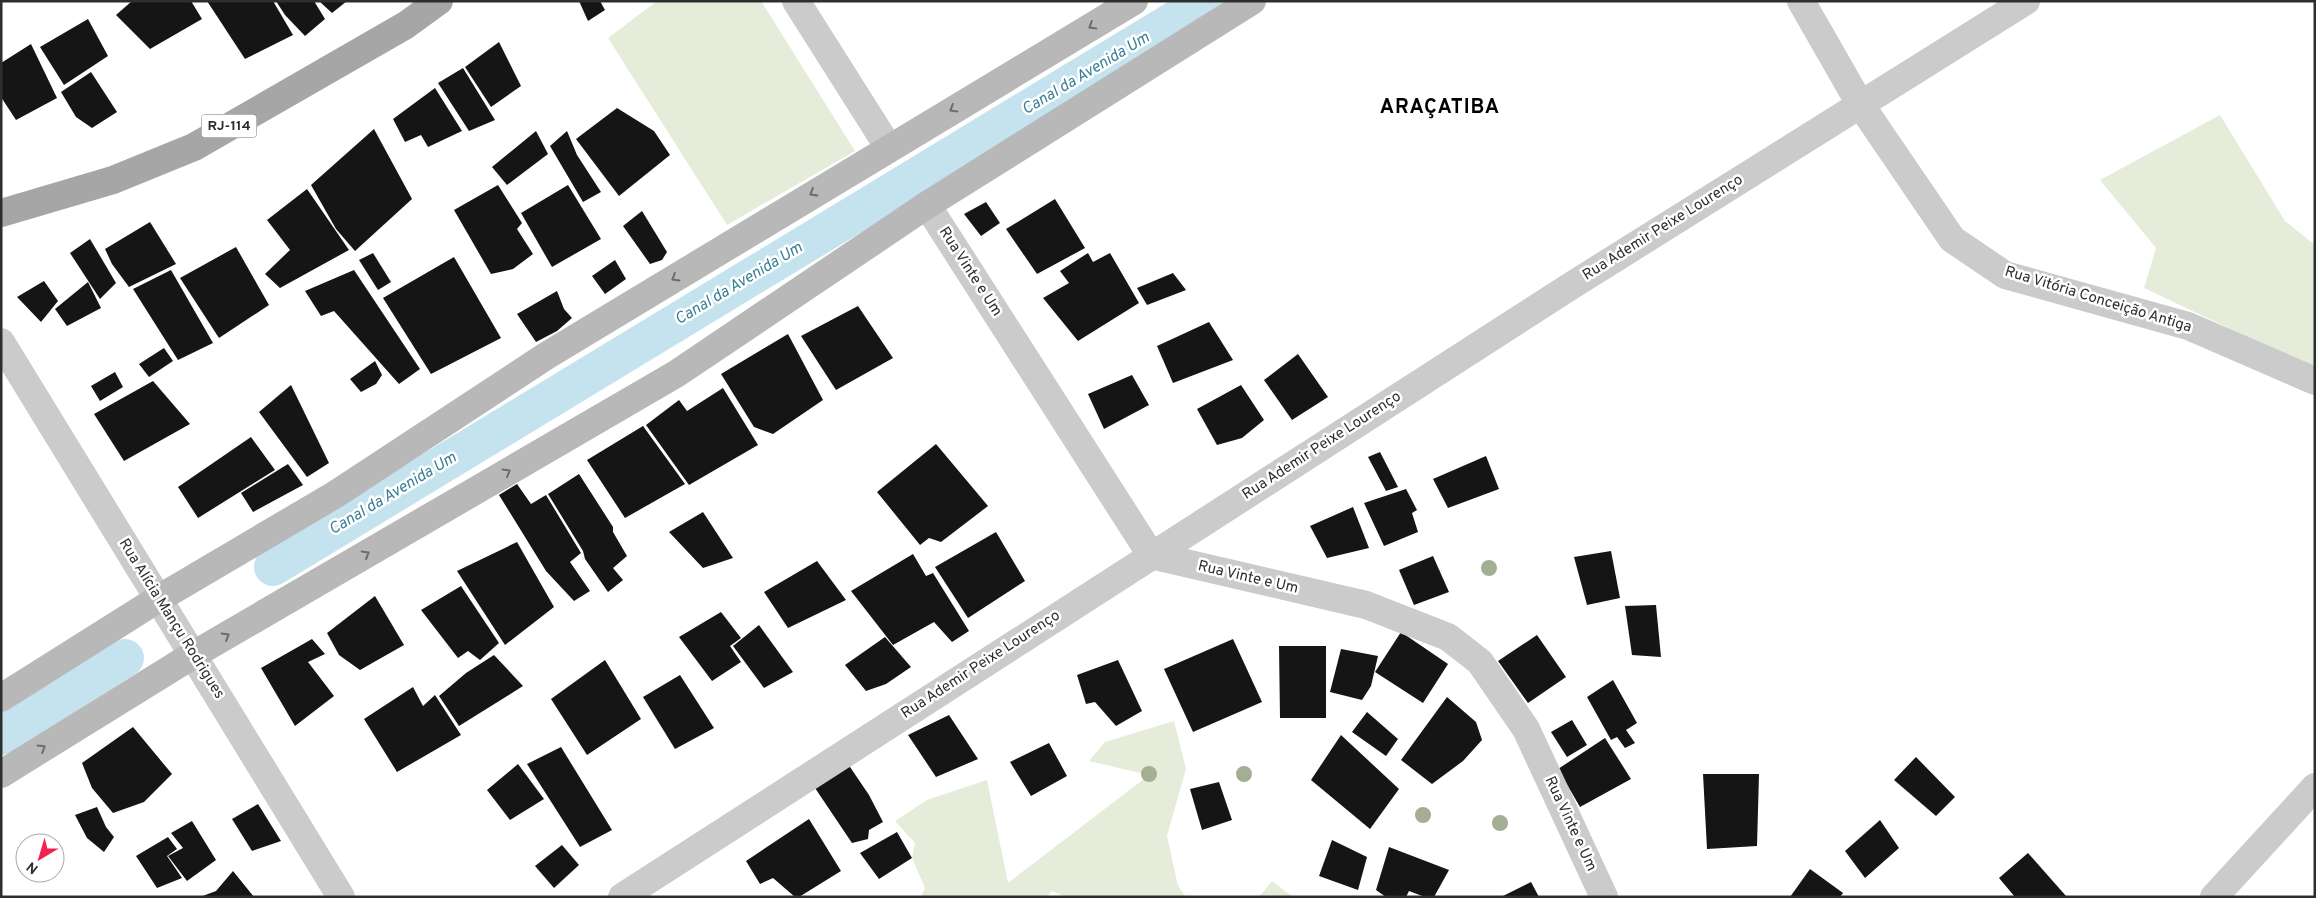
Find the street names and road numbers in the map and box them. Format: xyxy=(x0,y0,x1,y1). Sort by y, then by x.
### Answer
road number: RJ-114 xyxy=(202,114,256,138)
street label: Rua Ademir Peixe Lourenço xyxy=(1579,171,1747,285)
street label: Rua Vinte e Um xyxy=(934,224,1006,320)
street label: Rua Vitória Conceição Antiga xyxy=(2002,262,2194,338)
street label: Rua Ademir Peixe Lourenço xyxy=(1239,387,1405,505)
street label: Rua Alícia Mançu Rodrigues xyxy=(114,535,228,703)
street label: Rua Vinte e Um xyxy=(1196,557,1300,599)
street label: Rua Ademir Peixe Lourenço xyxy=(898,606,1064,724)
street label: Rua Vinte e Um xyxy=(1540,773,1600,875)

